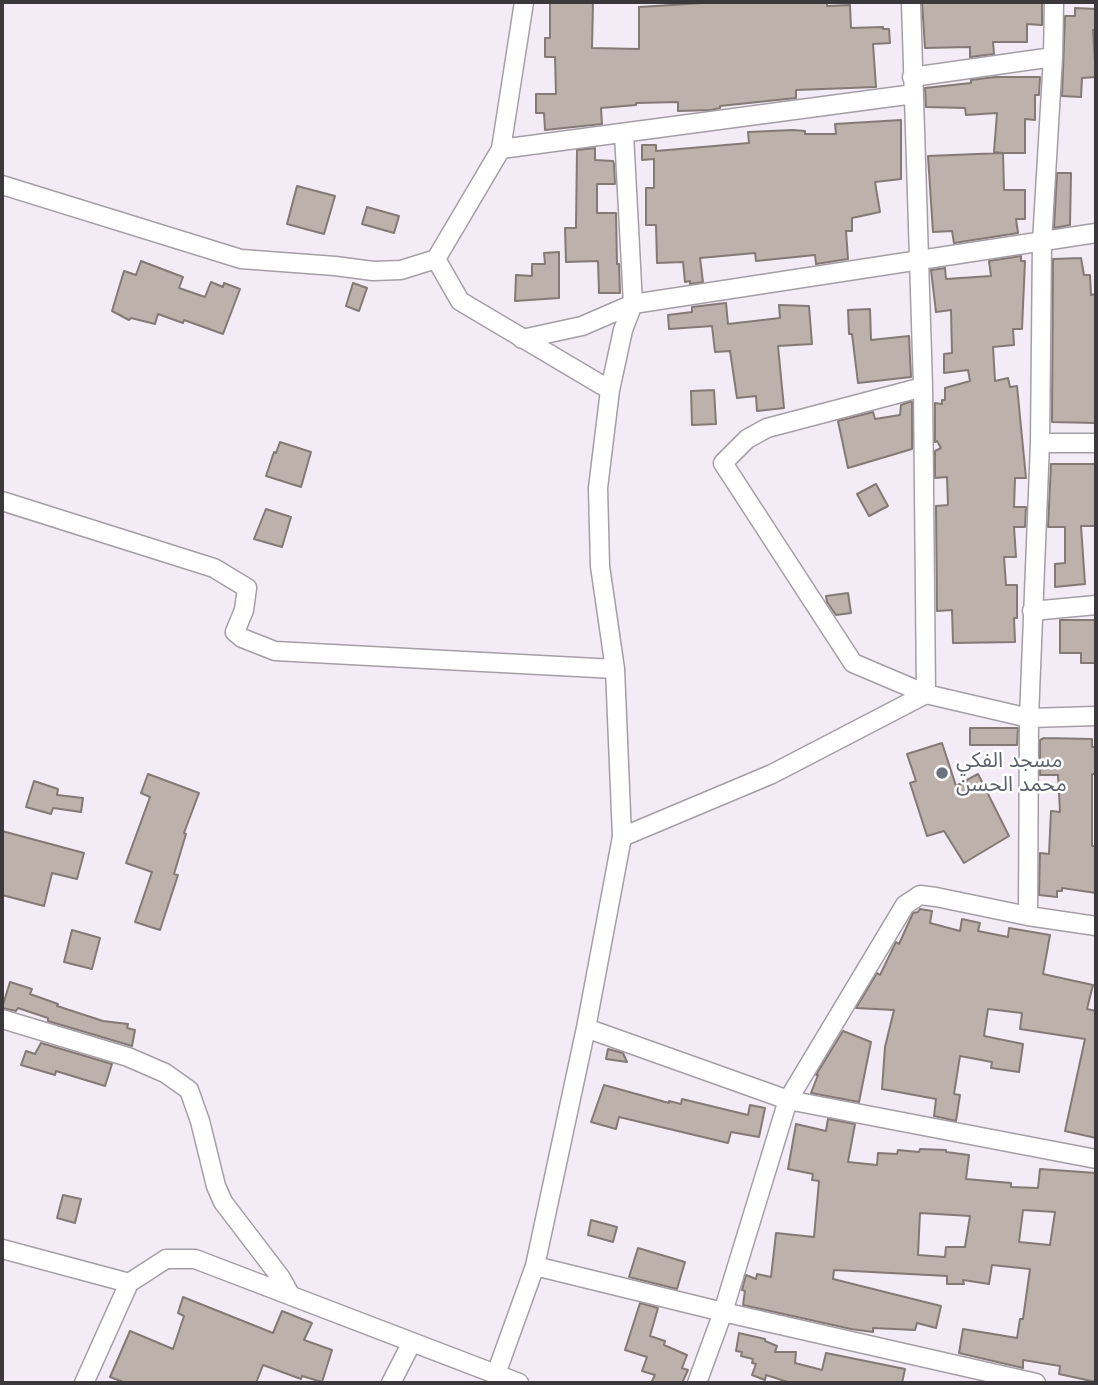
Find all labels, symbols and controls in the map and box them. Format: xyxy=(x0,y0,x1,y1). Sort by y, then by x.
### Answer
place label: مسجد الفكي محمد الحسن xyxy=(956,748,1067,798)
marker: مسجد الفكي محمد الحسن xyxy=(934,765,950,781)

